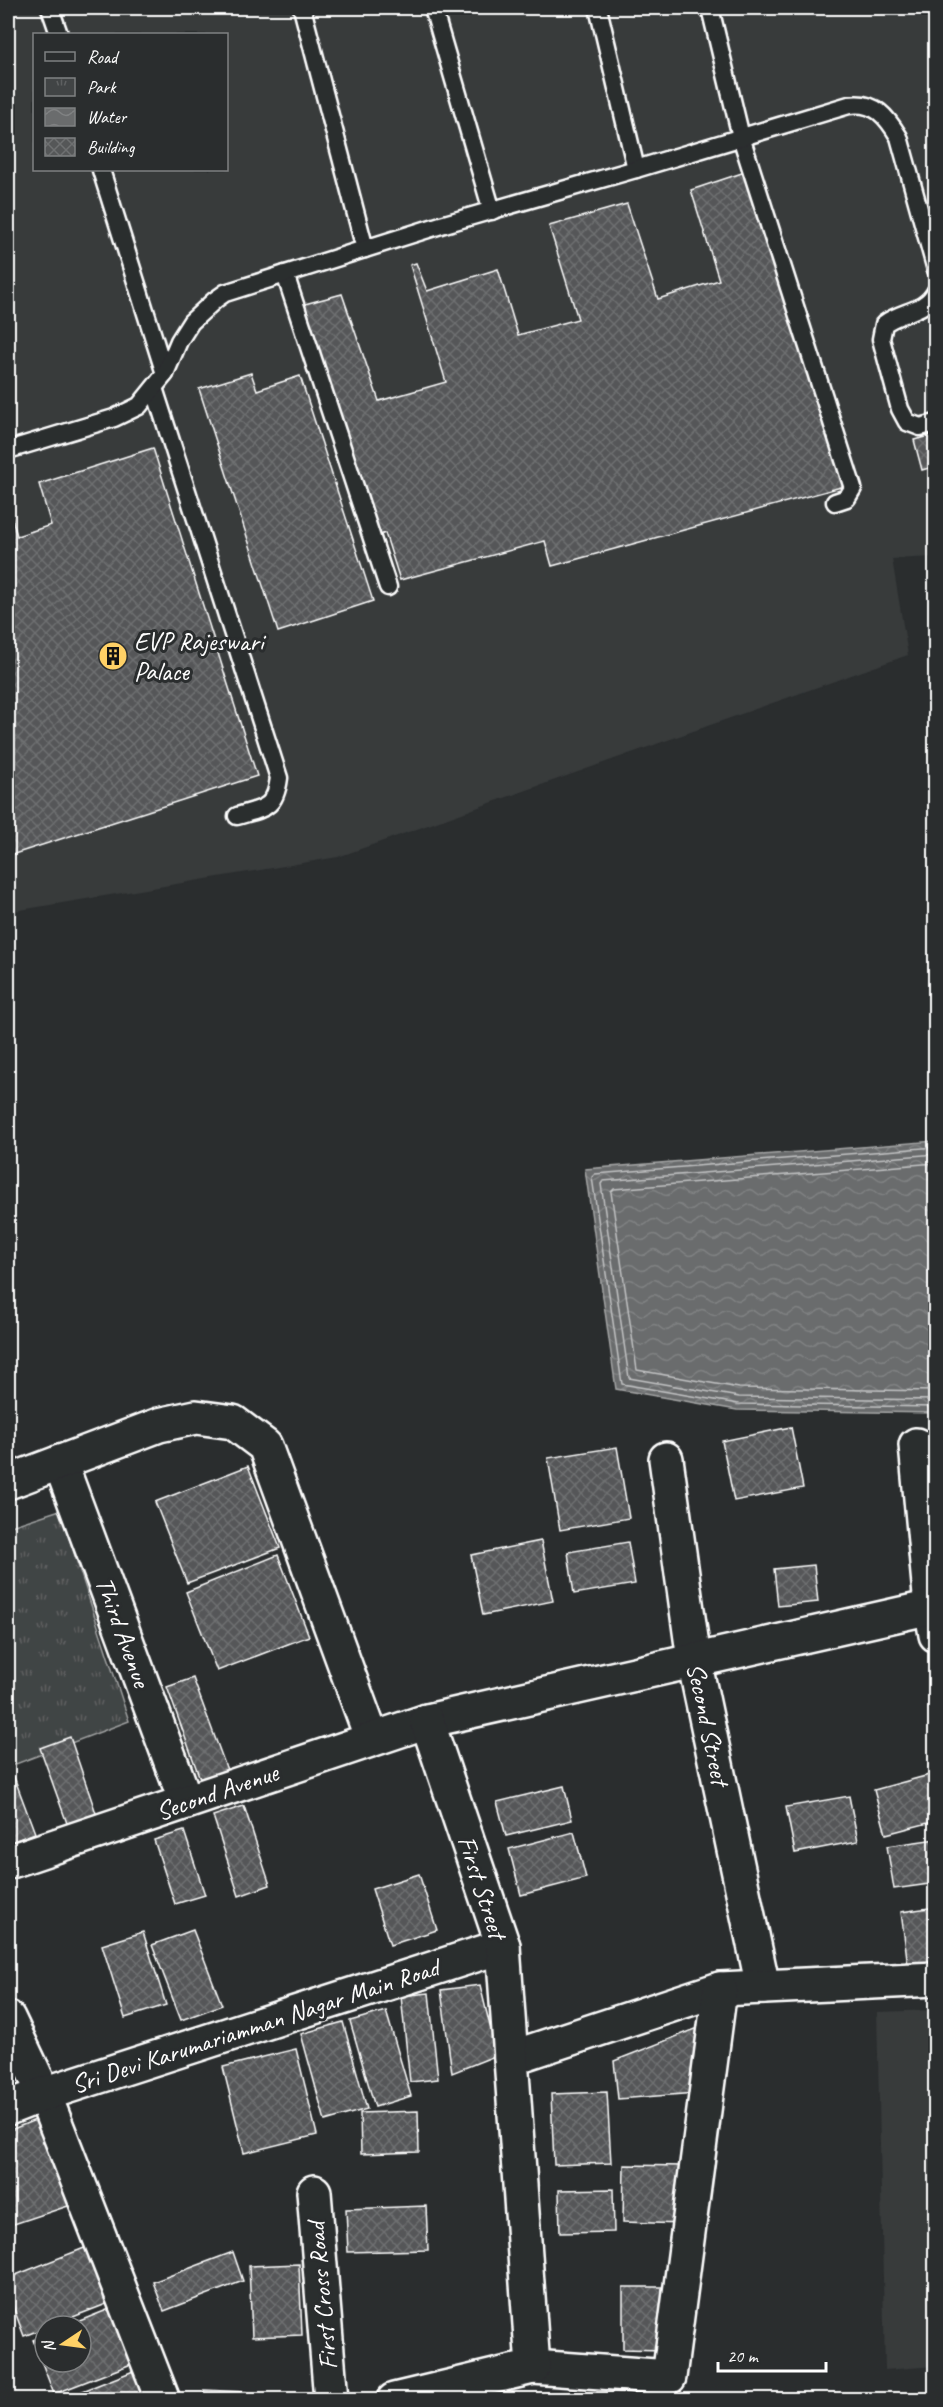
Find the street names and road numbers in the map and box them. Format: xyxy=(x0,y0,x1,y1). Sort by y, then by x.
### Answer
street label: Third Avenue xyxy=(88,1572,159,1694)
street label: Second Street xyxy=(679,1660,738,1791)
street label: Second Avenue xyxy=(152,1755,284,1828)
street label: First Street xyxy=(450,1831,515,1946)
street label: Sri Devi Karumariamman Nagar Main Road xyxy=(67,1950,446,2101)
street label: First Cross Road xyxy=(299,2217,345,2371)

